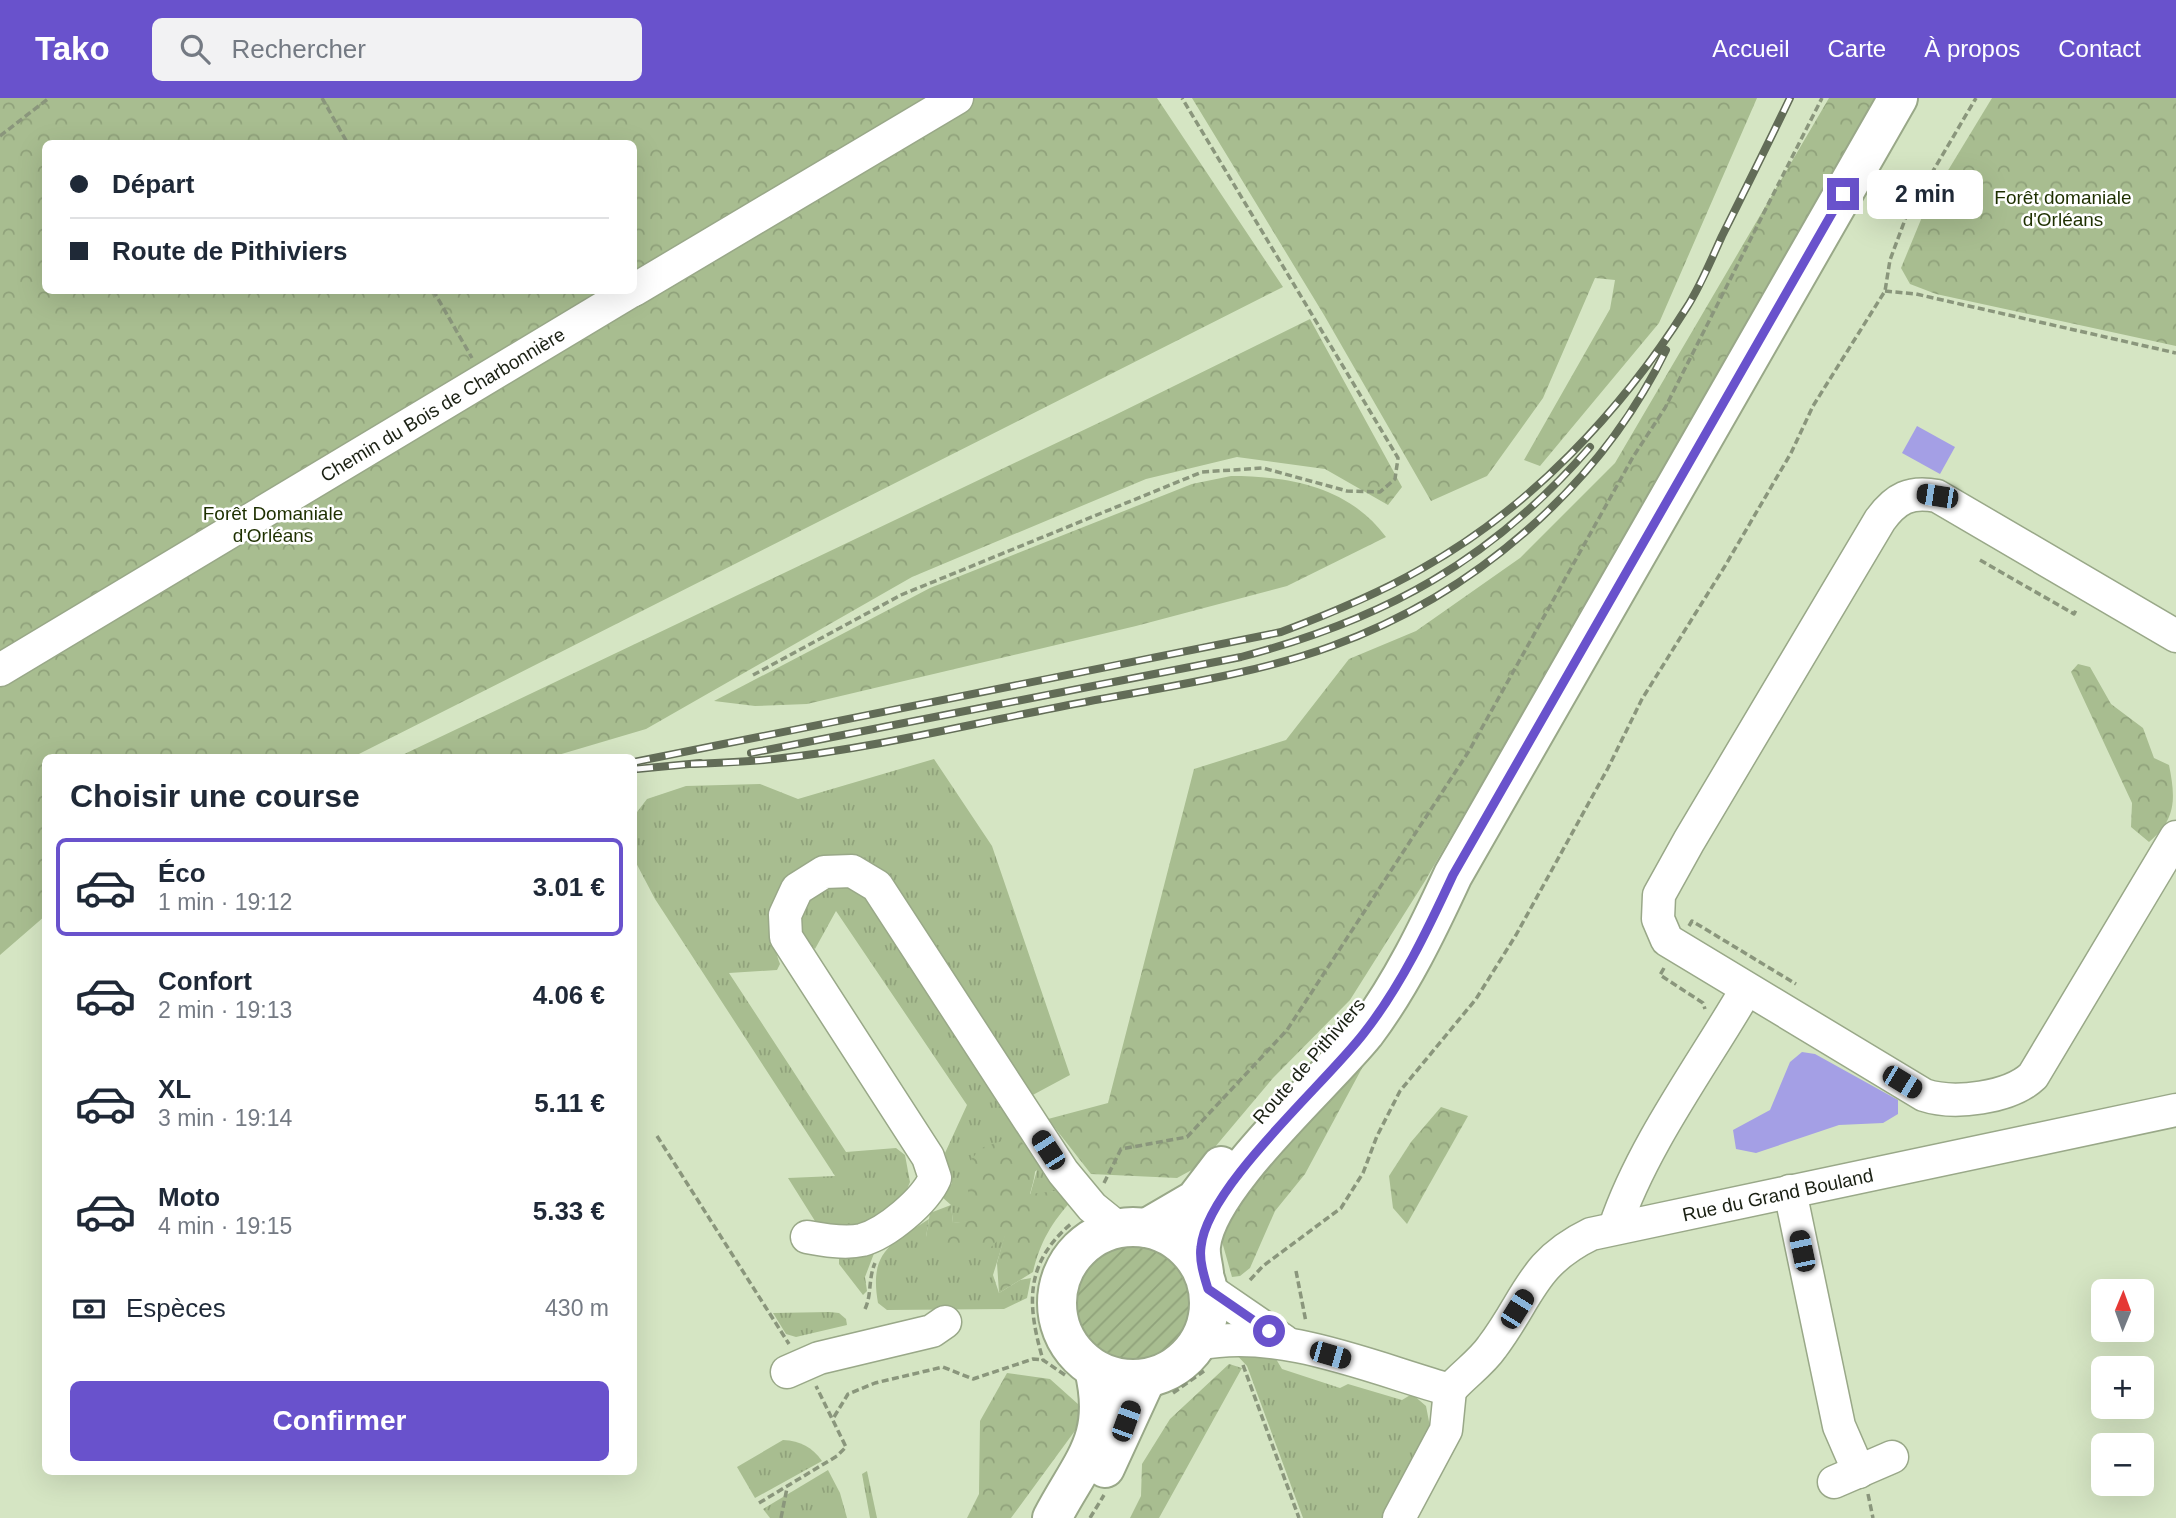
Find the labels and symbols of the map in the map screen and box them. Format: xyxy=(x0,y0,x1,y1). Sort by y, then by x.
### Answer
callout: 2 min xyxy=(1868,170,1983,218)
route end xyxy=(1827,178,1859,210)
park label: Forêt domaniale d'Orléans xyxy=(1994,187,2132,230)
street label: Chemin du Bois de Charbonnière xyxy=(316,323,568,486)
car xyxy=(1915,482,1960,510)
park label: Forêt Domaniale d'Orléans xyxy=(203,503,343,546)
street label: Route de Pithiviers xyxy=(1249,994,1369,1128)
car xyxy=(1879,1062,1926,1102)
car xyxy=(1028,1127,1069,1173)
street label: Rue du Grand Bouland xyxy=(1680,1164,1875,1225)
car xyxy=(1788,1228,1817,1274)
north arrow xyxy=(2091,1279,2154,1342)
car xyxy=(1497,1286,1538,1332)
route start xyxy=(1253,1315,1285,1347)
car xyxy=(1307,1339,1354,1371)
car xyxy=(1109,1398,1144,1444)

